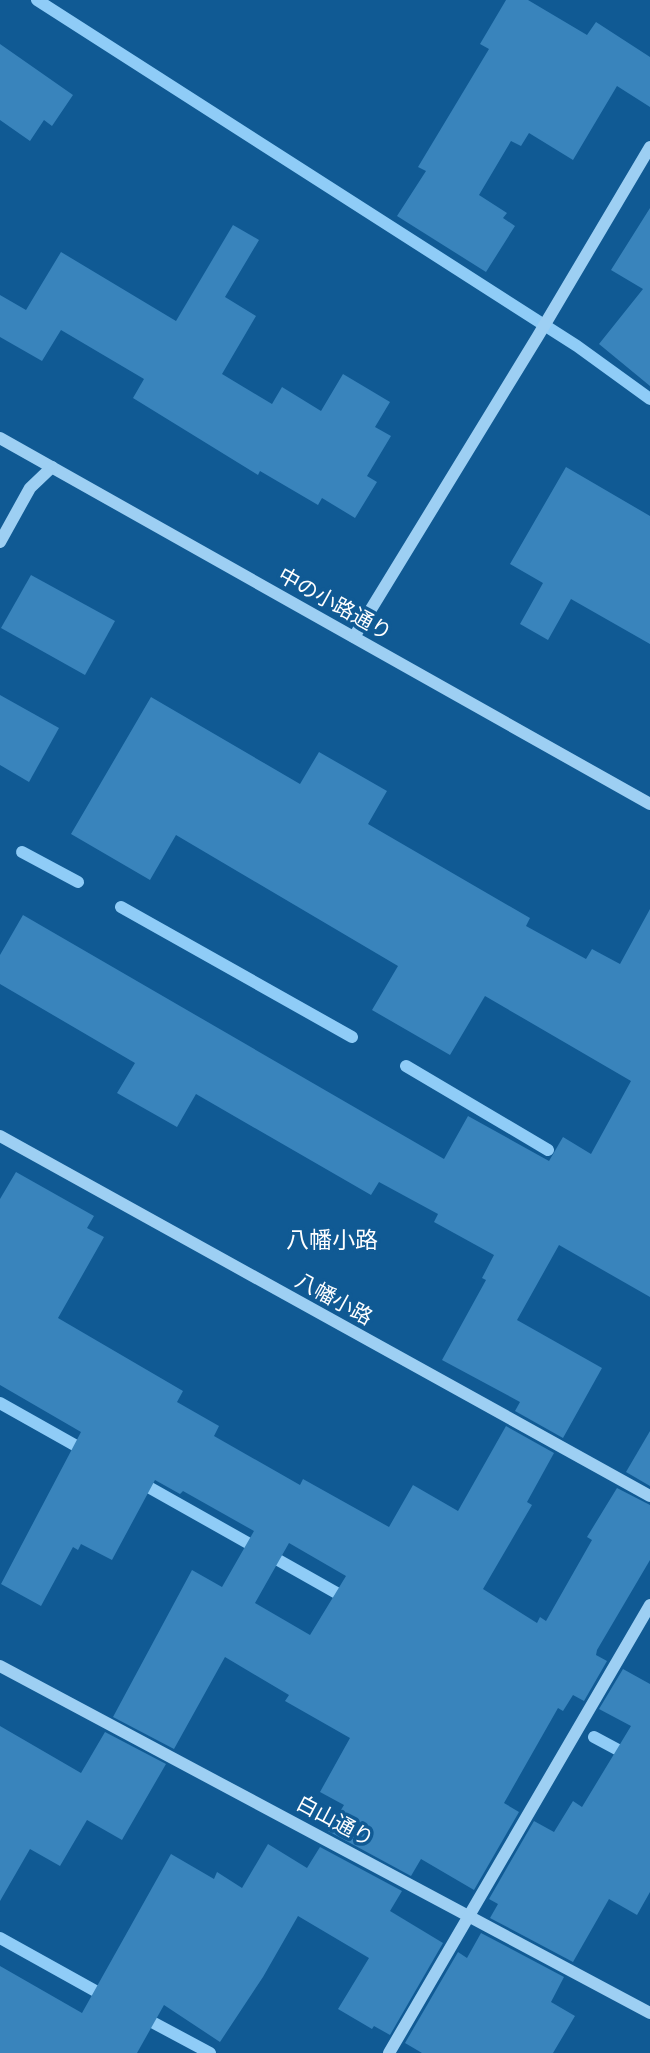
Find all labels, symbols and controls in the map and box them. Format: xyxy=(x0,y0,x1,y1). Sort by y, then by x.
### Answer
street label: 中の小路通り xyxy=(273,563,396,648)
district label: 八幡小路 xyxy=(286,1228,378,1257)
street label: 八幡小路 xyxy=(290,1268,377,1332)
street label: 白山通り xyxy=(291,1791,378,1854)

